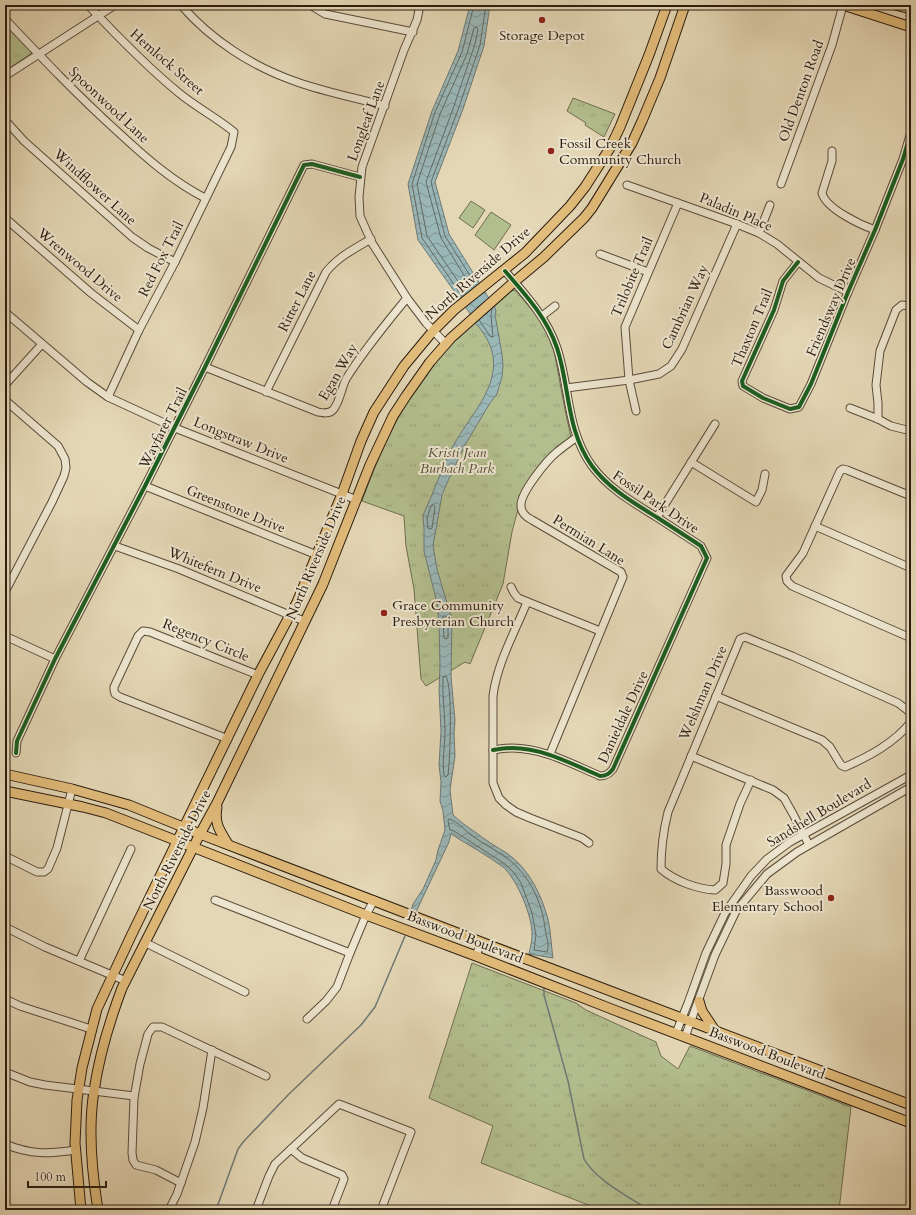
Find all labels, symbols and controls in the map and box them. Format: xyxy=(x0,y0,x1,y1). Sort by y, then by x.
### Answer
marker: Storage Depot xyxy=(537,15,547,25)
street label: Hemlock Street xyxy=(126,25,209,100)
place label: Storage Depot xyxy=(499,26,585,45)
street label: Old Denton Road xyxy=(774,37,828,145)
street label: Spoonwood Lane xyxy=(65,63,153,147)
street label: Longleaf Lane xyxy=(343,78,389,164)
place label: Fossil Creek Community Church xyxy=(559,134,682,169)
street label: Windflower Lane xyxy=(49,144,141,229)
marker: Fossil Creek Community Church xyxy=(546,146,556,156)
street label: Paladin Place xyxy=(697,188,775,236)
street label: Red Fox Trail xyxy=(134,218,188,300)
street label: North Riverside Drive xyxy=(422,222,534,324)
street label: Wrenwood Drive xyxy=(32,223,127,306)
street label: Trilobite Trail xyxy=(607,234,658,320)
street label: Friendsway Drive xyxy=(802,255,860,359)
street label: Cambrian Way xyxy=(657,261,713,353)
street label: Ritter Lane xyxy=(273,267,321,335)
street label: Thaxton Trail xyxy=(727,285,777,370)
street label: Egan Way xyxy=(314,339,362,404)
street label: Wayfarer Trail xyxy=(134,384,192,473)
street label: Longstraw Drive xyxy=(191,412,291,468)
park label: Kristi Jean Burbach Park xyxy=(420,443,494,478)
street label: Fossil Park Drive xyxy=(609,466,703,538)
street label: Greenstone Drive xyxy=(184,480,288,538)
street label: North Riverside Drive xyxy=(281,493,351,623)
street label: Permian Lane xyxy=(549,510,629,570)
street label: Whitefern Drive xyxy=(165,542,265,597)
place label: Grace Community Presbyterian Church xyxy=(392,596,514,631)
marker: Grace Community Presbyterian Church xyxy=(379,608,389,618)
street label: Regency Circle xyxy=(160,614,252,666)
street label: Welshman Drive xyxy=(674,643,732,744)
street label: Danieldale Drive xyxy=(593,668,653,766)
street label: Sandshell Boulevard xyxy=(763,774,875,852)
street label: North Riverside Drive xyxy=(138,787,216,913)
place label: Basswood Elementary School xyxy=(712,881,824,916)
marker: Basswood Elementary School xyxy=(826,893,836,903)
street label: Basswood Boulevard xyxy=(404,906,526,968)
street label: Basswood Boulevard xyxy=(706,1022,828,1084)
scale bar xyxy=(28,1163,106,1189)
text: 100 m xyxy=(34,1169,67,1185)

